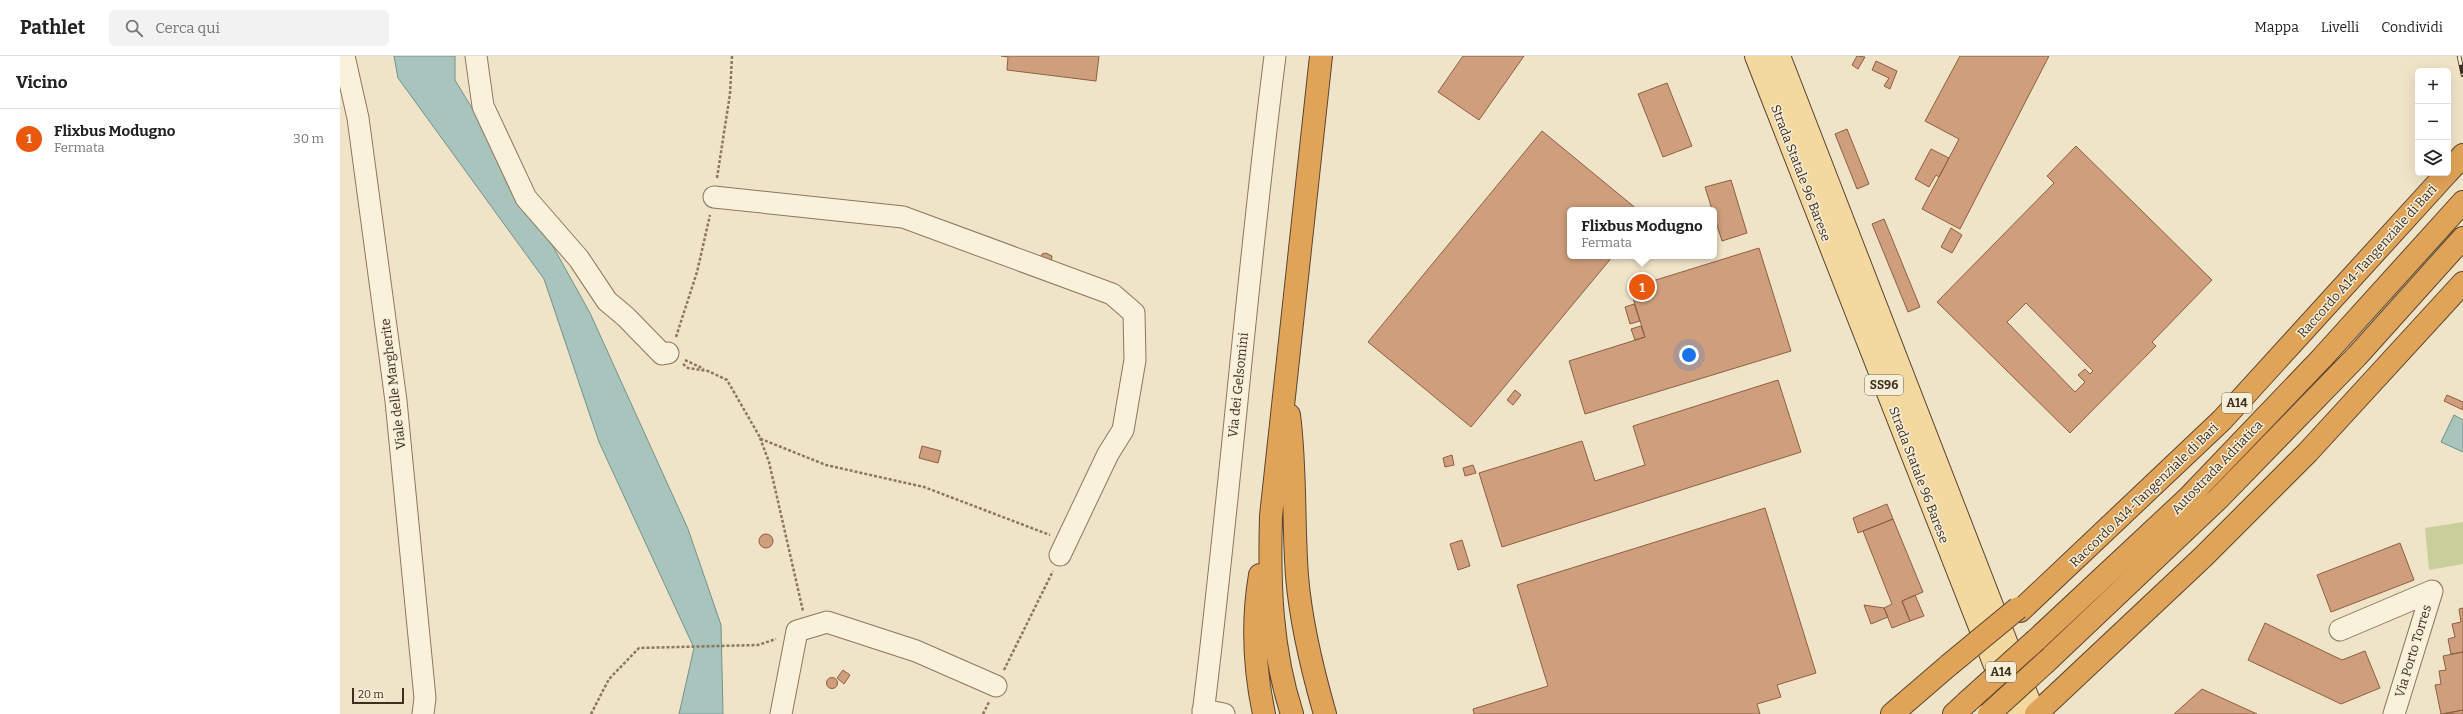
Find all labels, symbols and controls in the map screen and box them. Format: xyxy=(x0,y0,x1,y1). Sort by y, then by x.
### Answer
search box xyxy=(109,10,389,46)
text: Pathlet xyxy=(20,16,85,39)
icon: search xyxy=(123,17,145,39)
text: Cerca qui xyxy=(155,19,220,37)
text: Mappa xyxy=(2255,19,2299,36)
text: Livelli xyxy=(2321,19,2359,36)
text: Condividi xyxy=(2381,19,2443,36)
map controls xyxy=(2415,68,2451,176)
button: + xyxy=(2415,68,2451,104)
text: Vicino xyxy=(16,72,68,93)
street label: Strada Statale 96 Barese xyxy=(1768,102,1834,244)
button: − xyxy=(2415,104,2451,140)
text: Flixbus Modugno xyxy=(54,122,176,140)
text: 1 xyxy=(26,131,32,146)
text: 30 m xyxy=(293,131,324,146)
text: Fermata xyxy=(54,140,105,155)
button: layers xyxy=(2415,140,2451,176)
street label: Raccordo A14-Tangenziale di Bari xyxy=(2294,181,2440,340)
popup xyxy=(1567,207,1717,259)
text: Flixbus Modugno xyxy=(1581,217,1703,235)
text: Fermata xyxy=(1581,235,1632,250)
pin: 1 xyxy=(1629,272,1655,302)
street label: Viale delle Margherite xyxy=(378,318,408,450)
street label: Via dei Gelsomini xyxy=(1225,332,1251,438)
your location xyxy=(1679,345,1699,365)
road number: SS96 xyxy=(1865,375,1903,395)
road number: A14 xyxy=(2222,393,2252,413)
street label: Strada Statale 96 Barese xyxy=(1886,404,1952,546)
street label: Autostrada Adriatica xyxy=(2168,417,2266,517)
street label: Raccordo A14-Tangenziale di Bari xyxy=(2067,420,2221,570)
street label: Via Porto Torres xyxy=(2392,603,2434,699)
road number: A14 xyxy=(1986,662,2016,682)
scale bar xyxy=(352,686,404,705)
text: 20 m xyxy=(358,688,384,701)

